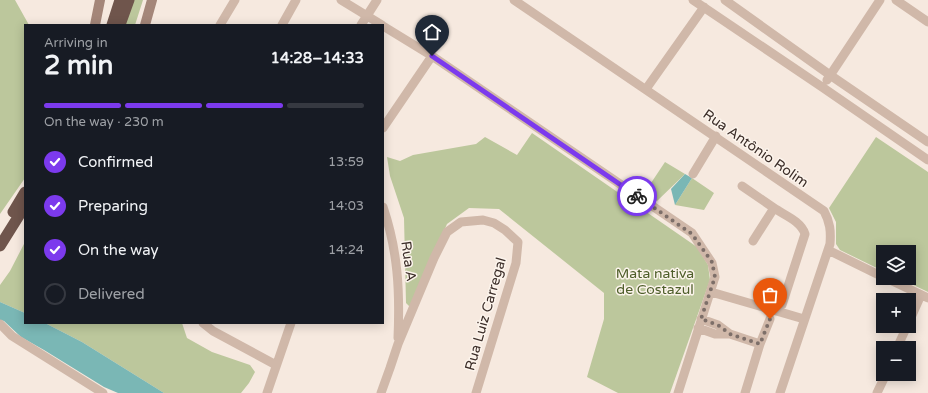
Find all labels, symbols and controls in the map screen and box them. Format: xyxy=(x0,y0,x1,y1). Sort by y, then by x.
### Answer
pin xyxy=(415,15,449,56)
icon: home xyxy=(421,21,443,43)
text: Arriving in xyxy=(44,35,108,51)
text: 14:28–14:33 xyxy=(271,49,364,67)
text: 2 min xyxy=(44,50,113,81)
street label: Rua Antônio Rolim xyxy=(700,106,812,191)
text: On the way · 230 m xyxy=(44,114,164,130)
icon: check xyxy=(44,151,66,173)
text: Confirmed xyxy=(78,153,153,171)
text: 13:59 xyxy=(328,154,364,170)
courier xyxy=(617,176,657,216)
icon: bike xyxy=(626,185,648,207)
icon: check xyxy=(44,195,66,217)
text: Preparing xyxy=(78,197,148,215)
text: 14:03 xyxy=(328,198,364,214)
icon: check xyxy=(44,239,66,261)
street label: Rua A xyxy=(397,240,420,282)
text: On the way xyxy=(78,241,158,259)
text: 14:24 xyxy=(328,242,364,258)
map controls xyxy=(876,245,916,381)
button: layers xyxy=(876,245,916,285)
street label: Rua Luiz Carregal xyxy=(461,256,510,373)
park label: Mata nativa de Costazul xyxy=(616,265,694,298)
pin xyxy=(753,278,787,319)
icon: bag xyxy=(759,284,781,306)
text: Delivered xyxy=(78,285,145,303)
button: + xyxy=(876,293,916,333)
button: − xyxy=(876,341,916,381)

